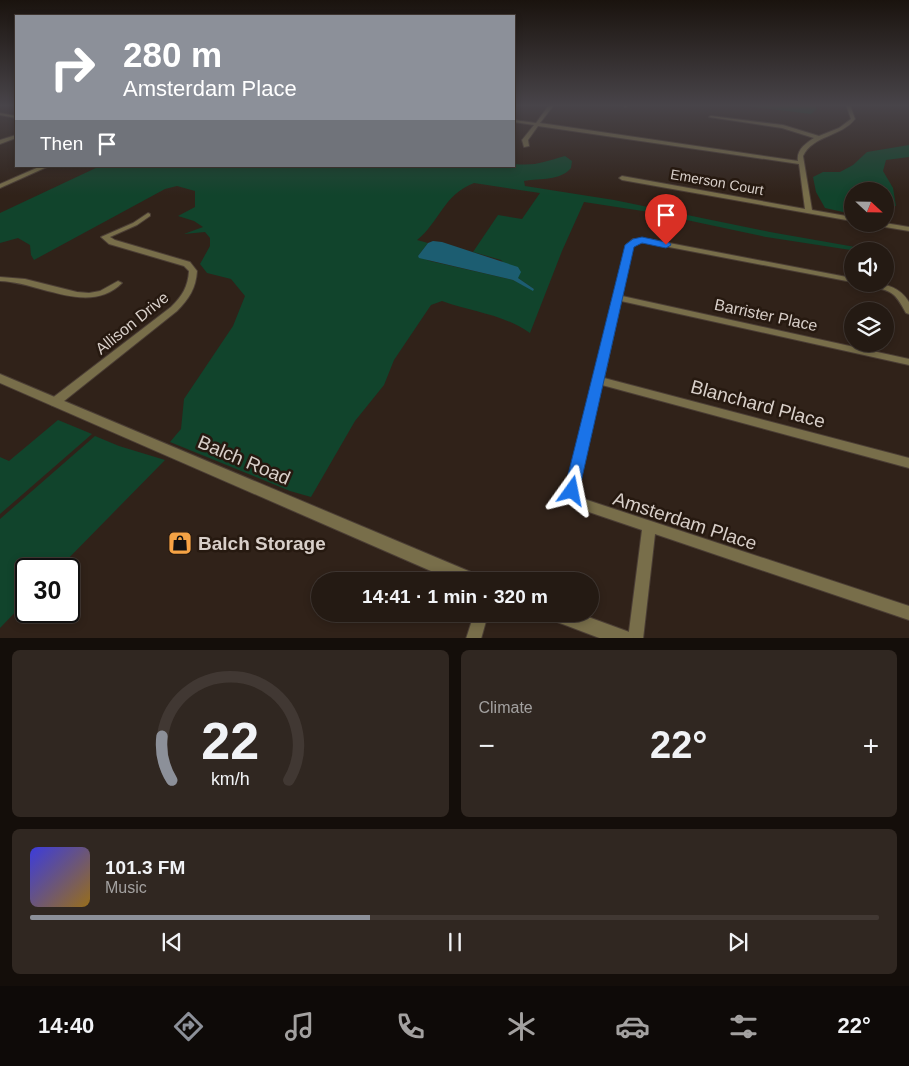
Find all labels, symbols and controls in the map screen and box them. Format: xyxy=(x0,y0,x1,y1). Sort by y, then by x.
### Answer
icon: right xyxy=(40,35,105,100)
text: 280 m xyxy=(123,35,222,74)
text: Amsterdam Place xyxy=(123,76,297,101)
icon: arrive xyxy=(93,130,121,158)
text: Then xyxy=(40,133,83,154)
street label: Emerson Court xyxy=(669,166,765,198)
north arrow xyxy=(844,182,894,232)
map controls xyxy=(844,182,894,352)
pin xyxy=(645,194,687,245)
icon: arrive xyxy=(652,201,680,229)
button: sound xyxy=(844,242,894,292)
street label: Allison Drive xyxy=(92,288,172,358)
street label: Barrister Place xyxy=(713,296,819,334)
button: layers xyxy=(844,302,894,352)
street label: Blanchard Place xyxy=(688,376,828,432)
street label: Balch Road xyxy=(195,431,293,489)
position arrow xyxy=(545,464,597,516)
street label: Amsterdam Place xyxy=(610,488,760,554)
shop icon: Balch Storage xyxy=(167,530,193,556)
place label: Balch Storage xyxy=(198,533,326,554)
speed limit sign: 30 xyxy=(15,558,80,623)
text: 14:41 · 1 min · 320 m xyxy=(362,586,548,607)
text: Climate xyxy=(479,699,533,716)
text: 22 xyxy=(201,712,259,770)
text: 22° xyxy=(650,724,707,766)
text: − xyxy=(479,730,495,761)
text: + xyxy=(863,730,879,761)
text: km/h xyxy=(211,769,250,789)
text: 101.3 FM xyxy=(105,857,185,878)
text: Music xyxy=(105,879,147,896)
icon: previous xyxy=(158,928,186,956)
icon: pause xyxy=(441,928,469,956)
icon: next xyxy=(724,928,752,956)
icon: directions xyxy=(171,1009,206,1044)
icon: music xyxy=(282,1009,317,1044)
icon: phone xyxy=(393,1009,428,1044)
icon: climate xyxy=(504,1009,539,1044)
icon: car xyxy=(615,1009,650,1044)
icon: filters xyxy=(726,1009,761,1044)
text: 14:40 xyxy=(38,1013,94,1038)
text: 22° xyxy=(838,1013,871,1038)

